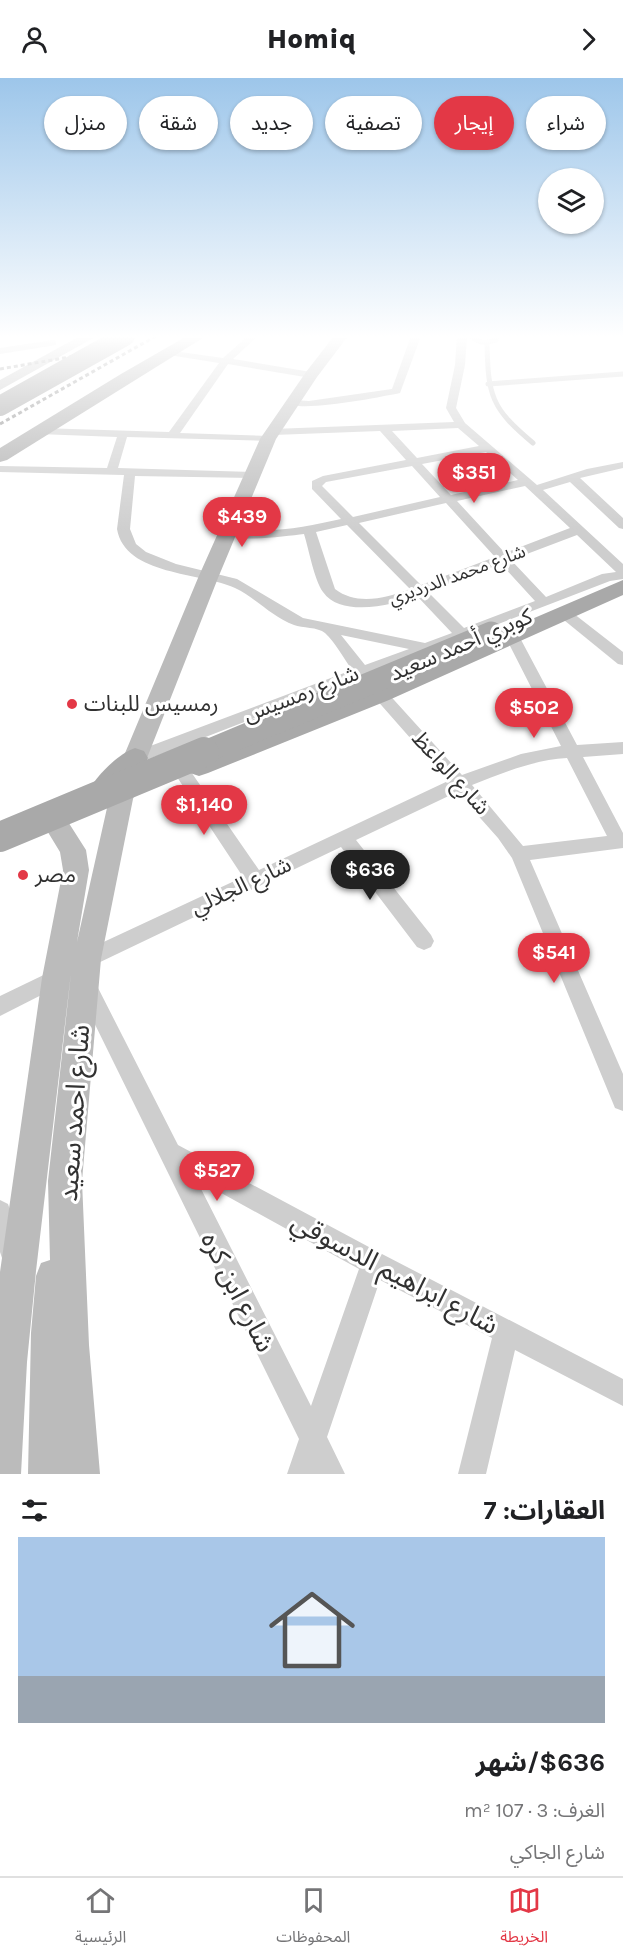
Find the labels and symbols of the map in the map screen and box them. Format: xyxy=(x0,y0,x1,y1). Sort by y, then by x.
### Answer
pin: $351 xyxy=(438,453,510,504)
pin: $439 xyxy=(206,497,278,548)
street label: شارع محمد الدرديري xyxy=(386,540,529,613)
street label: كوبري أحمد سعيد xyxy=(385,602,538,690)
street label: شارع رمسيس xyxy=(240,660,364,731)
pin: $502 xyxy=(498,688,570,739)
place label: رمسيس للبنات xyxy=(84,691,218,717)
marker: رمسيس للبنات xyxy=(65,697,79,711)
street label: شارع الواعظ xyxy=(404,726,495,822)
pin: $1,140 xyxy=(155,785,253,836)
pin: $636 xyxy=(334,850,406,901)
street label: شارع الجلالي xyxy=(186,851,297,923)
place label: مصر xyxy=(34,862,76,888)
marker: مصر xyxy=(16,868,30,882)
pin: $541 xyxy=(518,933,590,984)
street label: شارع احمد سعيد xyxy=(52,1023,100,1203)
pin: $527 xyxy=(181,1151,253,1202)
street label: شارع ابراهيم الدسوقي xyxy=(284,1205,504,1346)
street label: شارع ابن كره xyxy=(191,1227,282,1359)

